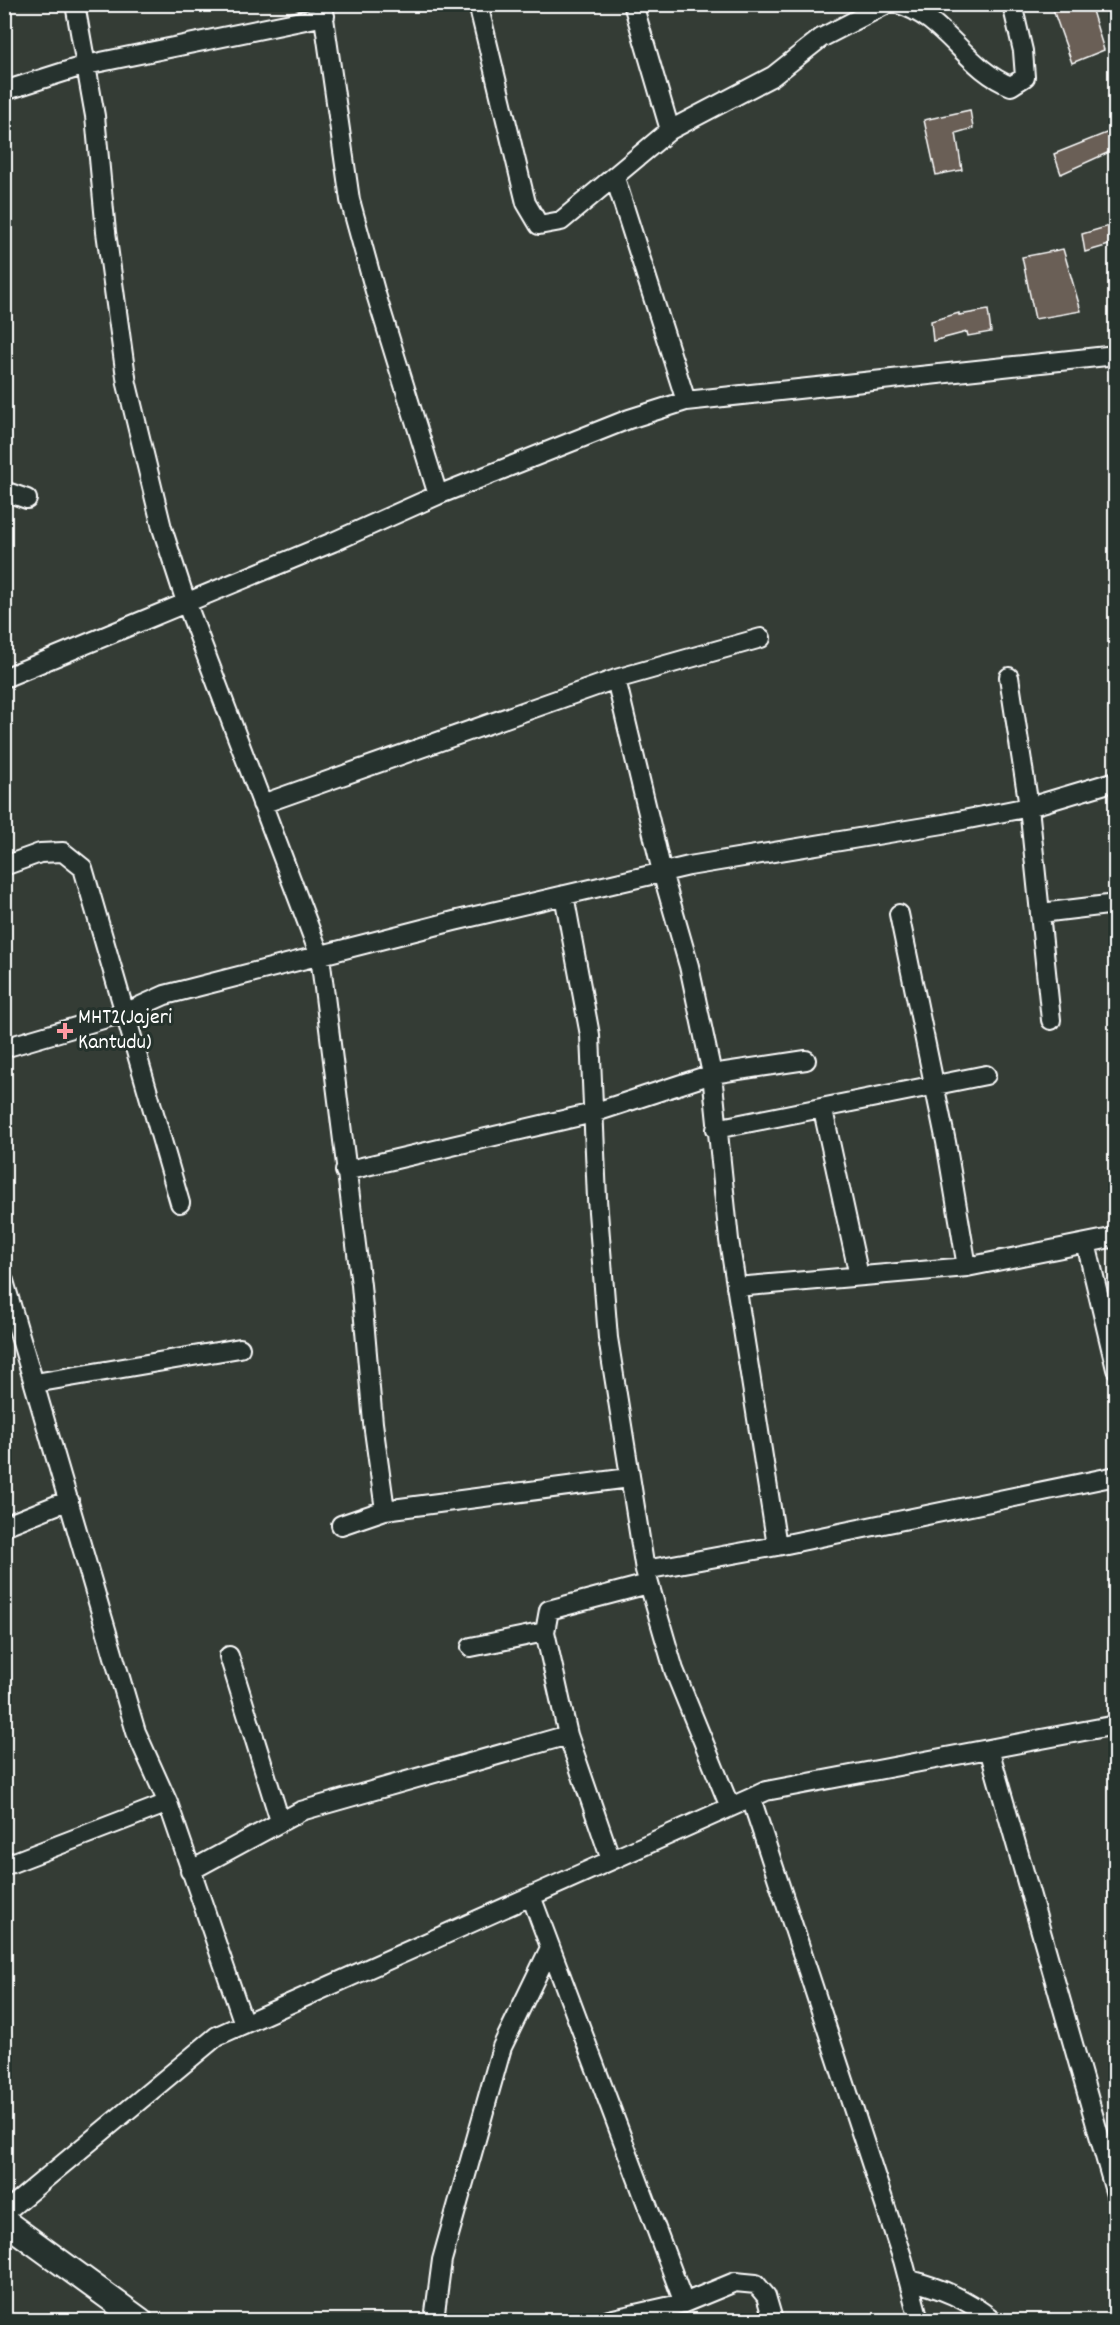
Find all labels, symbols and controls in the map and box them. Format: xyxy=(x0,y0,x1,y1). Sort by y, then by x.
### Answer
place label: MHT2(Jajeri Kantudu) xyxy=(78,1003,172,1059)
marker: MHT2(Jajeri Kantudu) xyxy=(56,1022,74,1040)

